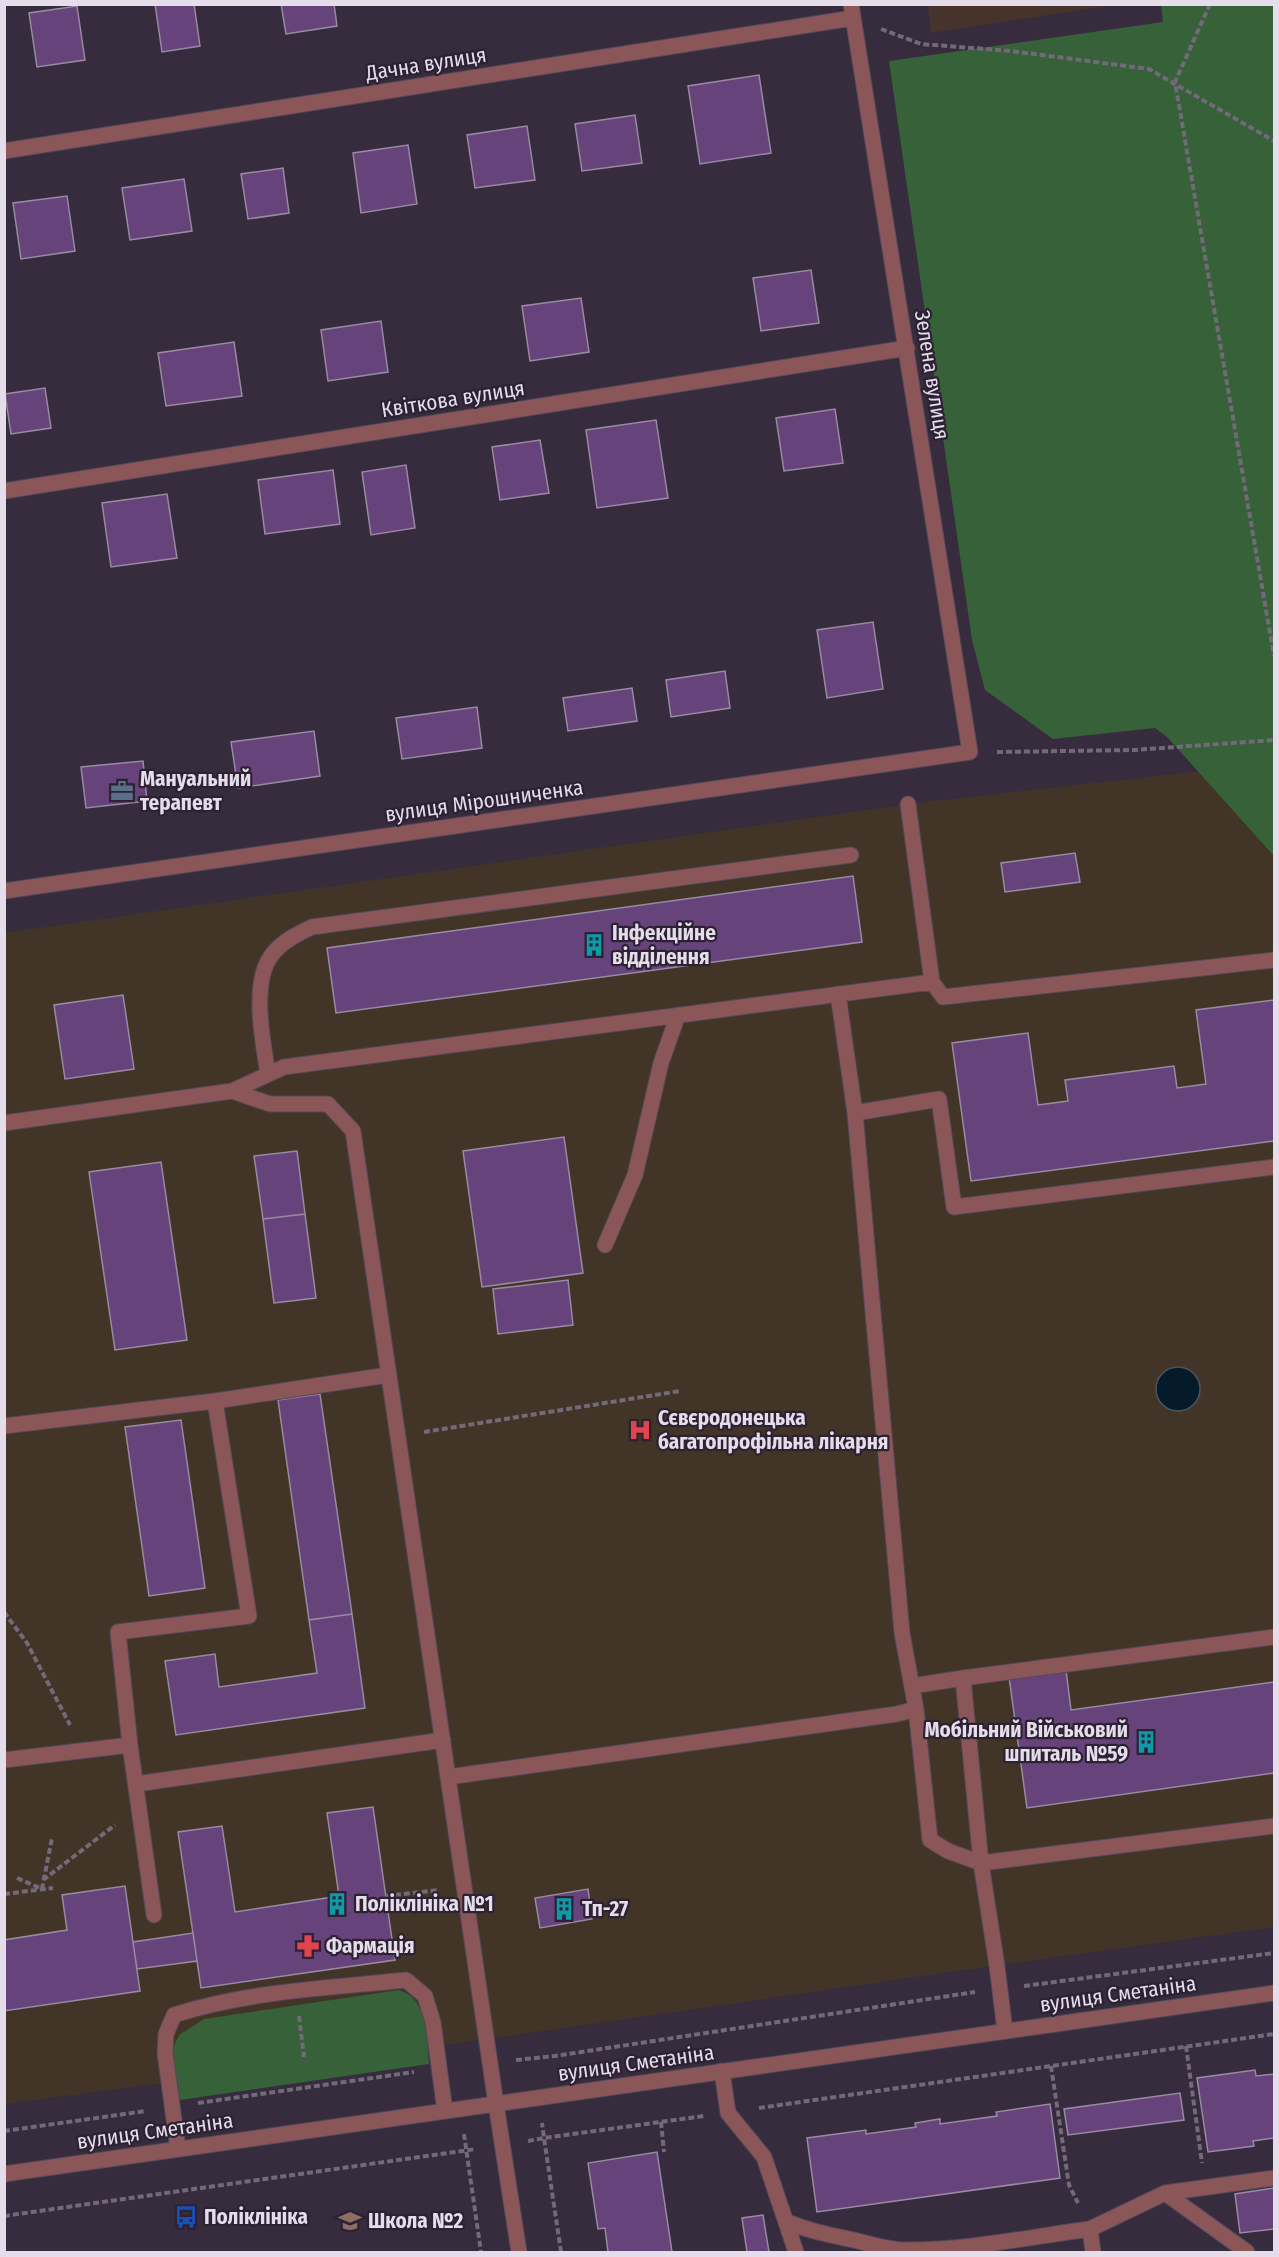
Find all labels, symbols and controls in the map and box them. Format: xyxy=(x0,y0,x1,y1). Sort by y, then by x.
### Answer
street label: Дачна вулиця xyxy=(363,42,488,87)
street label: Зелена вулиця xyxy=(909,308,955,442)
street label: Квіткова вулиця xyxy=(379,375,527,423)
place label: Мануальний терапевт xyxy=(140,766,251,816)
street label: вулиця Мірошниченка xyxy=(383,774,585,828)
office icon: Мануальний терапевт xyxy=(109,778,135,804)
place label: Інфекційне відділення xyxy=(612,920,716,970)
building icon: Інфекційне відділення xyxy=(581,932,607,958)
place label: Сєвєродонецька багатопрофільна лікарня xyxy=(658,1405,888,1455)
hospital icon: Сєвєродонецька багатопрофільна лікарня xyxy=(627,1417,653,1443)
place label: Мобільний Військовий шпиталь №59 xyxy=(924,1717,1128,1767)
building icon: Мобільний Військовий шпиталь №59 xyxy=(1133,1729,1159,1755)
building icon: Поліклініка №1 xyxy=(324,1891,350,1917)
place label: Поліклініка №1 xyxy=(355,1891,494,1917)
building icon: Тп-27 xyxy=(551,1896,577,1922)
place label: Тп-27 xyxy=(582,1896,628,1922)
pharmacy icon: Фармація xyxy=(295,1933,321,1959)
place label: Фармація xyxy=(326,1933,415,1959)
street label: вулиця Сметаніна xyxy=(1038,1970,1198,2018)
street label: вулиця Сметаніна xyxy=(556,2039,716,2087)
street label: вулиця Сметаніна xyxy=(75,2107,235,2155)
bus stop icon: Поліклініка xyxy=(173,2204,199,2230)
place label: Поліклініка xyxy=(204,2204,308,2230)
school or university icon: Школа №2 xyxy=(337,2208,363,2234)
place label: Школа №2 xyxy=(368,2208,464,2234)

